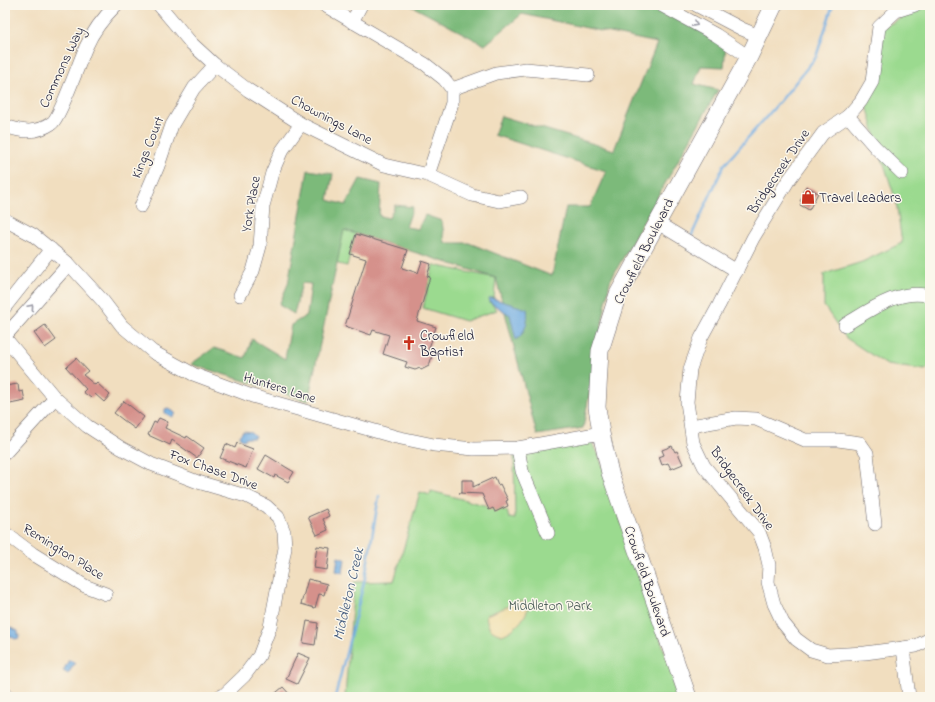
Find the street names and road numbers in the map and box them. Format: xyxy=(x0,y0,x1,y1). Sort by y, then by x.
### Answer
street label: Commons Way xyxy=(34,23,91,112)
street label: Chownings Lane xyxy=(286,90,377,152)
street label: Kings Court xyxy=(126,113,171,182)
street label: Bridgecreek Drive xyxy=(742,124,817,220)
street label: York Place xyxy=(236,174,267,234)
street label: Crowfield Boulevard xyxy=(609,195,680,308)
street label: Hunters Lane xyxy=(241,367,319,410)
street label: Bridgecreek Drive xyxy=(703,442,780,536)
street label: Fox Chase Drive xyxy=(165,444,261,496)
street label: Remington Place xyxy=(18,519,109,587)
street label: Crowfield Boulevard xyxy=(618,523,675,640)

